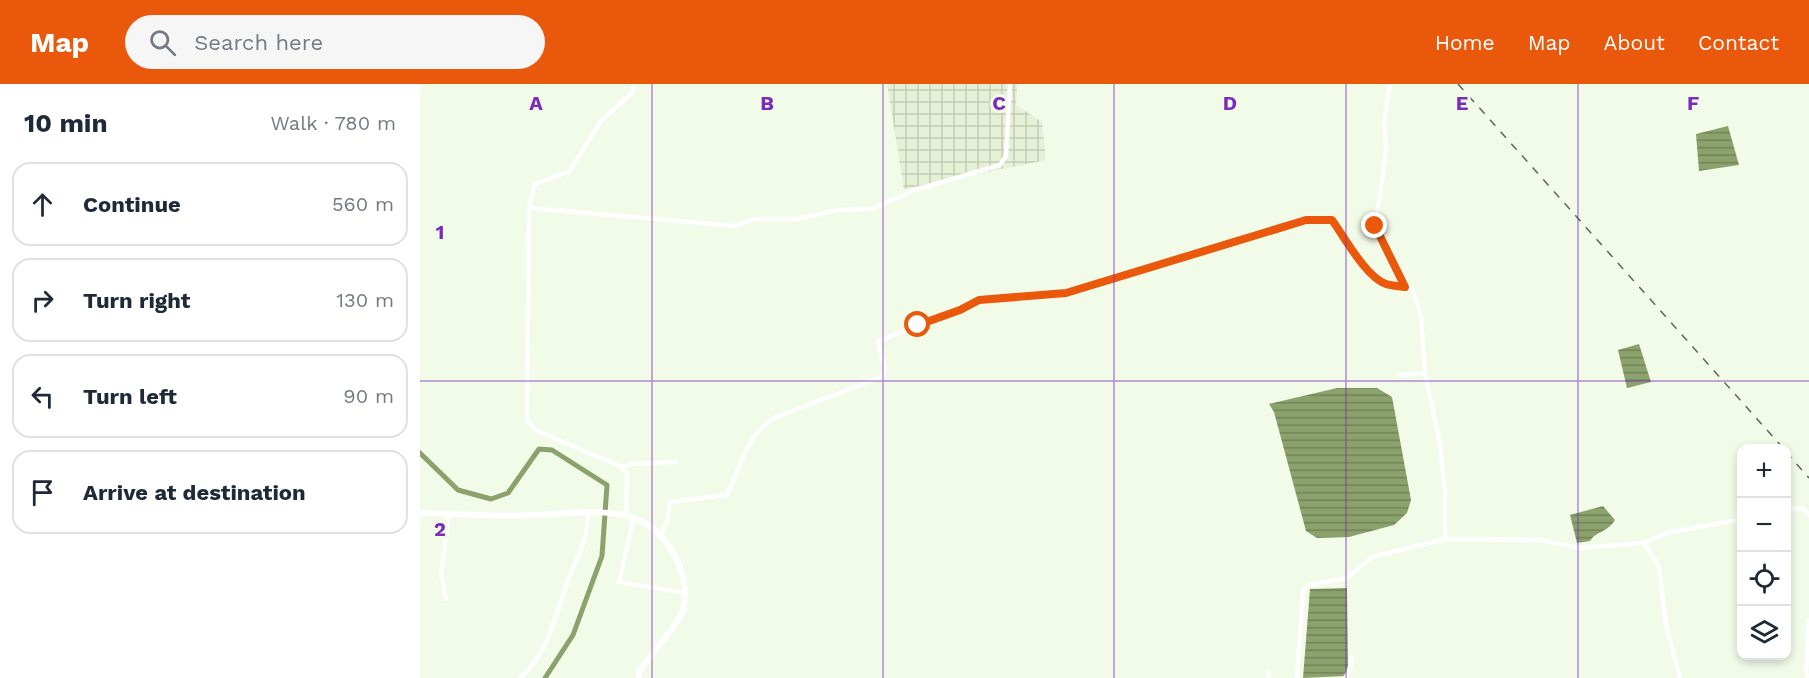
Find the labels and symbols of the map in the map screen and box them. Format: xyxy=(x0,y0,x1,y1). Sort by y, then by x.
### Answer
text: A xyxy=(529,91,543,115)
text: B xyxy=(760,91,774,115)
text: C xyxy=(992,91,1006,115)
text: D xyxy=(1223,91,1237,115)
text: E xyxy=(1456,91,1468,115)
text: F xyxy=(1687,91,1699,115)
route end xyxy=(1361,212,1387,238)
text: 1 xyxy=(436,220,444,244)
route start xyxy=(904,311,930,337)
text: 2 xyxy=(434,517,446,541)

